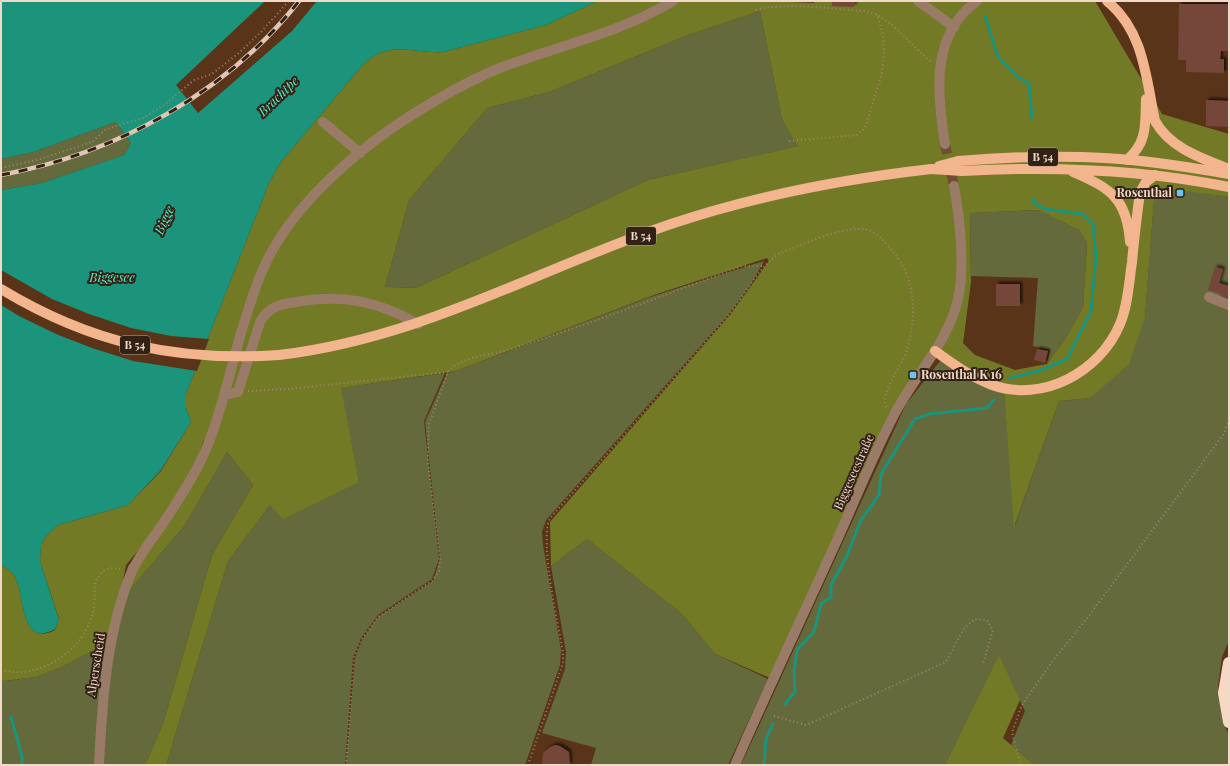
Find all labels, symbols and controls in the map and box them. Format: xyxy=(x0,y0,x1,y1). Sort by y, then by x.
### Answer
water label: Brachtpe xyxy=(253,72,302,120)
road number: B 54 xyxy=(1028,148,1058,166)
place label: Rosenthal xyxy=(1117,184,1172,200)
marker: Rosenthal xyxy=(1175,188,1185,198)
water label: Bigge xyxy=(149,203,177,238)
road number: B 54 xyxy=(626,227,656,245)
water label: Biggesee xyxy=(88,268,135,285)
road number: B 54 xyxy=(120,336,150,354)
place label: Rosenthal K 16 xyxy=(921,366,1002,382)
marker: Rosenthal K 16 xyxy=(908,370,918,380)
street label: Biggeseestraße xyxy=(829,431,877,512)
street label: Alperscheid xyxy=(82,632,108,699)

